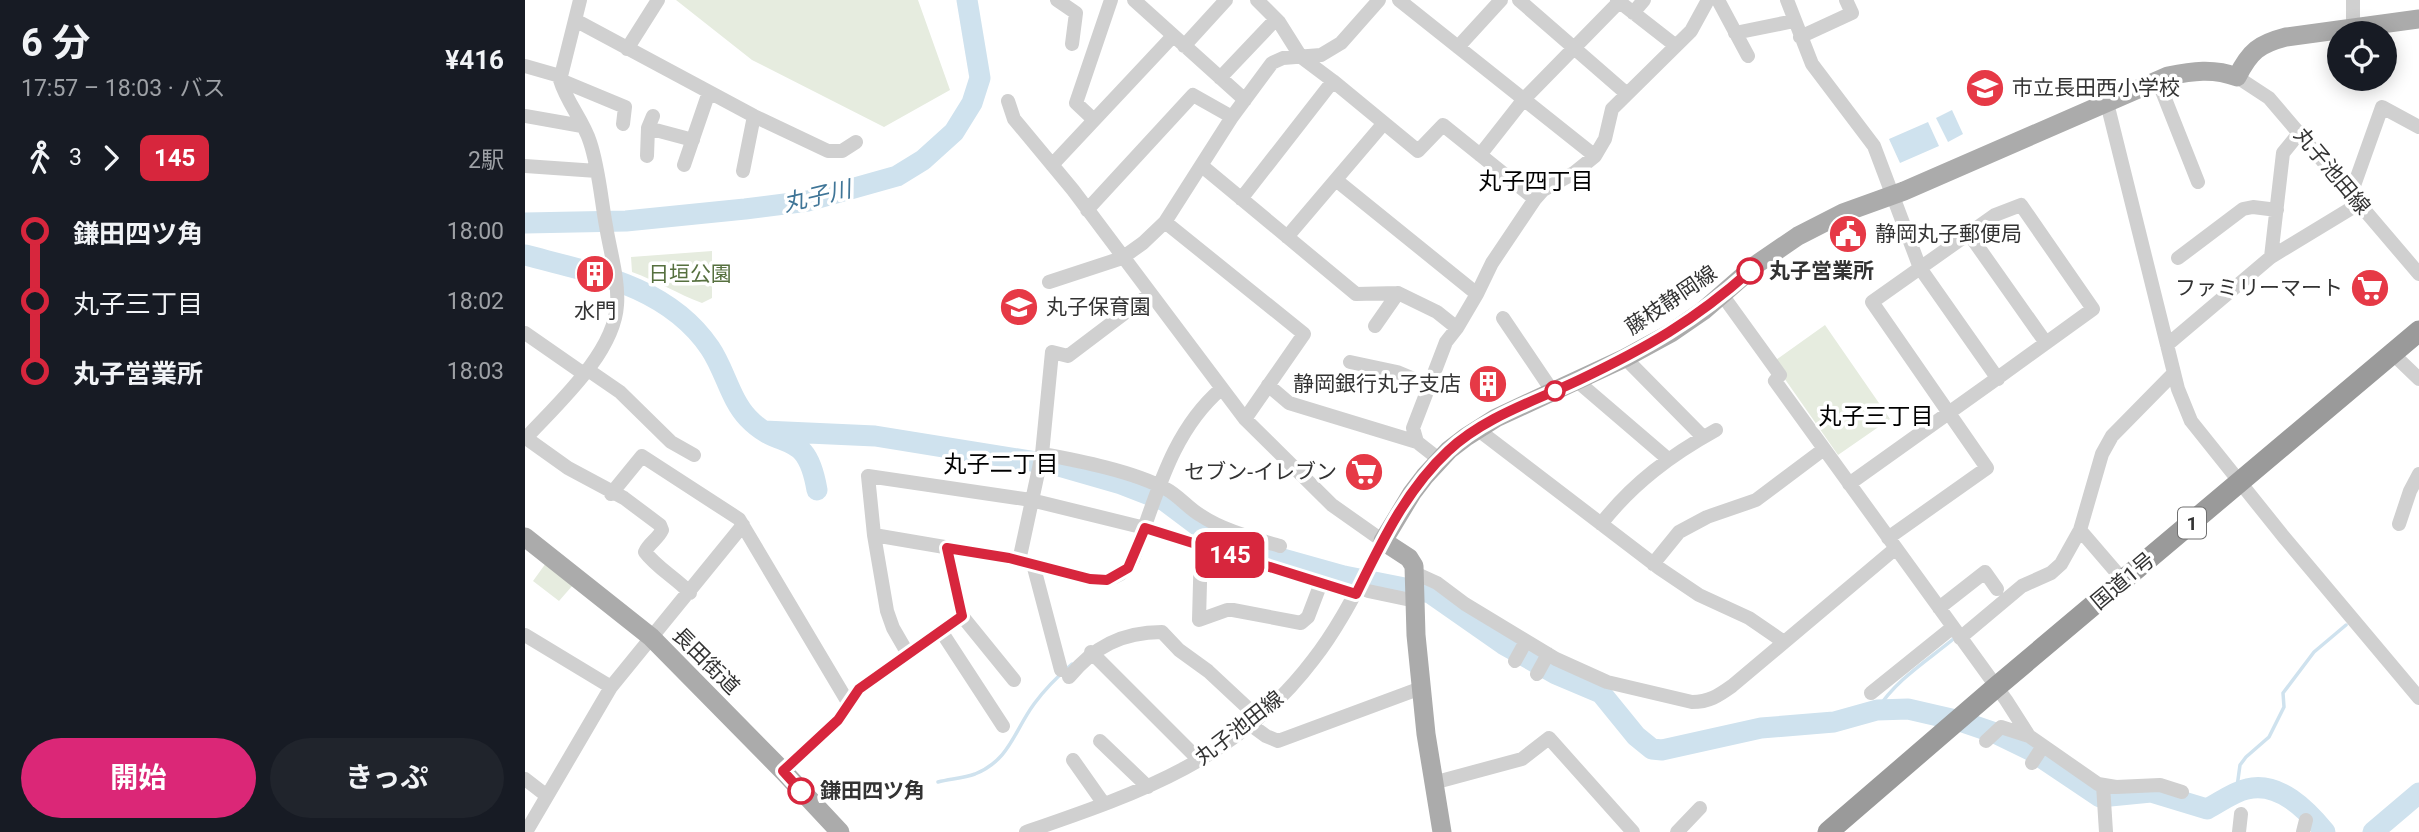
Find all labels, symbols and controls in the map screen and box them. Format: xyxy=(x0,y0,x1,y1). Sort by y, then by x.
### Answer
text: 6 分 xyxy=(21,21,90,65)
map controls xyxy=(2327,21,2397,91)
button: locate xyxy=(2327,21,2397,91)
text: ¥416 xyxy=(445,45,504,75)
school or university icon: 市立長田西小学校 xyxy=(1964,67,2006,109)
text: 17:57 – 18:03 · バス xyxy=(21,75,225,102)
place label: 市立長田西小学校 xyxy=(2012,76,2180,100)
street label: 丸子池田線 xyxy=(2289,123,2375,219)
icon: walk xyxy=(21,139,59,177)
icon: forward xyxy=(92,139,130,177)
text: 3 xyxy=(69,144,82,171)
text: 145 xyxy=(154,144,195,172)
text: 2駅 xyxy=(468,147,504,174)
district label: 丸子四丁目 xyxy=(1479,168,1594,195)
water label: 丸子川 xyxy=(780,175,857,217)
public building icon: 静岡丸子郵便局 xyxy=(1827,213,1869,255)
text: 18:00 xyxy=(447,218,504,245)
text: 鎌田四ツ角 xyxy=(73,219,203,249)
place label: 静岡丸子郵便局 xyxy=(1875,222,2022,246)
building icon: 水門 xyxy=(574,253,616,295)
marker: 丸子営業所 xyxy=(1737,258,1763,284)
place label: 丸子営業所 xyxy=(1769,259,1874,283)
street label: 藤枝静岡線 xyxy=(1621,261,1721,339)
park label: 日垣公園 xyxy=(648,262,732,286)
supermarket icon: ファミリーマート xyxy=(2349,267,2391,309)
place label: ファミリーマート xyxy=(2175,276,2343,300)
school or university icon: 丸子保育園 xyxy=(998,286,1040,328)
text: 18:02 xyxy=(447,288,504,315)
text: 丸子三丁目 xyxy=(73,289,203,319)
place label: 丸子保育園 xyxy=(1046,295,1151,319)
place label: 水門 xyxy=(574,299,616,323)
text: 18:03 xyxy=(447,358,504,385)
text: 丸子営業所 xyxy=(73,359,203,389)
building icon: 静岡銀行丸子支店 xyxy=(1467,363,1509,405)
place label: 静岡銀行丸子支店 xyxy=(1293,372,1461,396)
unlabelled marker xyxy=(1545,381,1565,401)
district label: 丸子三丁目 xyxy=(1819,403,1934,430)
district label: 丸子二丁目 xyxy=(944,451,1059,478)
supermarket icon: セブン-イレブン xyxy=(1343,451,1385,493)
place label: セブン-イレブン xyxy=(1184,460,1337,484)
road number: 1 xyxy=(2178,508,2206,538)
line badge: 145 xyxy=(1190,532,1270,578)
text: 145 xyxy=(1209,541,1251,569)
street label: 国道1号 xyxy=(2087,548,2159,614)
street label: 長田街道 xyxy=(668,623,744,699)
street label: 丸子池田線 xyxy=(1190,686,1288,770)
button: 開始 xyxy=(21,738,256,818)
button: きっぷ xyxy=(270,738,504,818)
marker: 鎌田四ツ角 xyxy=(788,778,814,804)
place label: 鎌田四ツ角 xyxy=(820,779,925,803)

